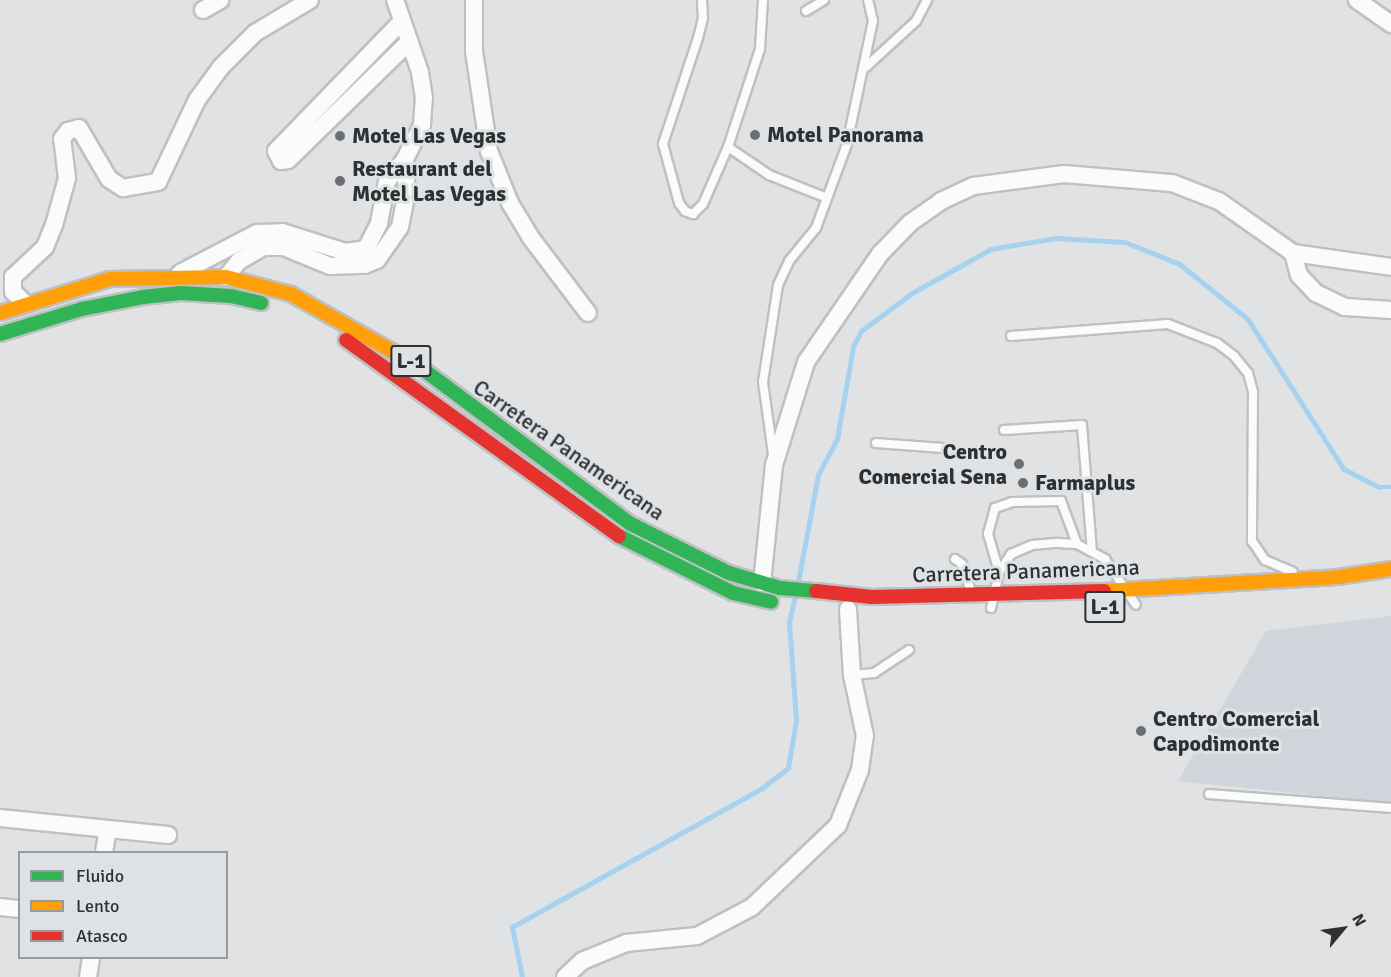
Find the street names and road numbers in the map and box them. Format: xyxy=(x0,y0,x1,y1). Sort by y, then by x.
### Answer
road number: L-1 xyxy=(390,343,432,379)
street label: Carretera Panamericana xyxy=(468,374,670,526)
street label: Carretera Panamericana xyxy=(912,554,1140,588)
road number: L-1 xyxy=(1084,589,1126,625)

